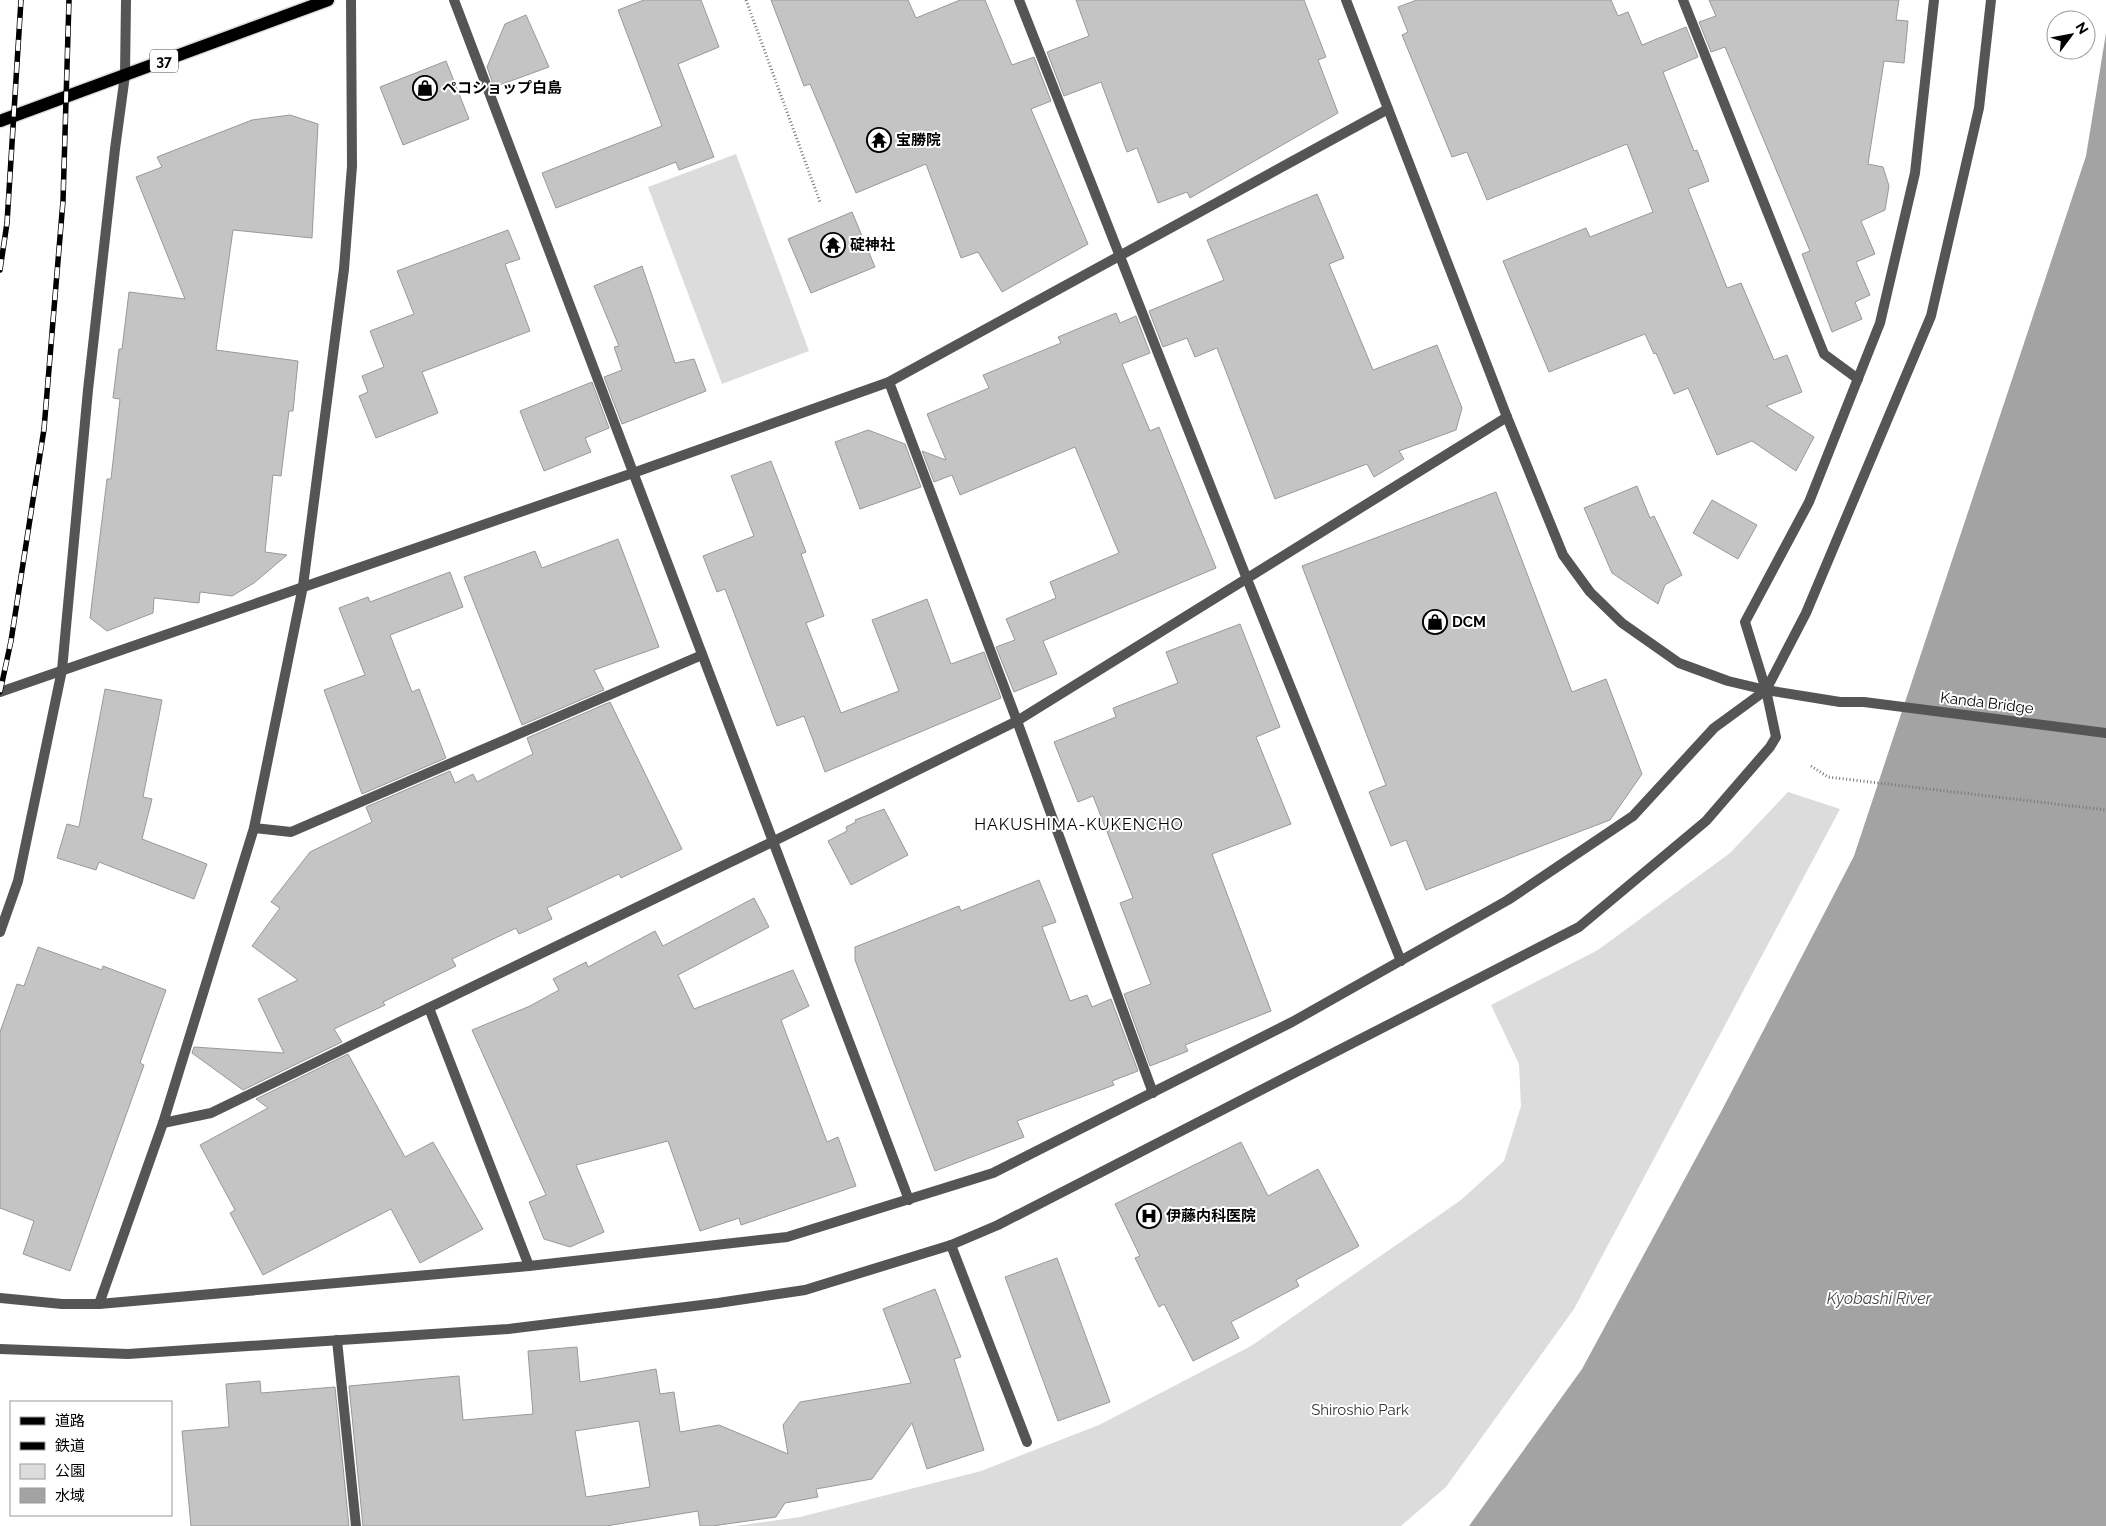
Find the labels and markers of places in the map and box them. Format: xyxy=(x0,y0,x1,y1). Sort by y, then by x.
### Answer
shop icon: ペコショップ白島 xyxy=(412,75,438,101)
place label: ペコショップ白島 xyxy=(442,79,562,97)
temple icon: 宝勝院 xyxy=(866,127,892,153)
place label: 宝勝院 xyxy=(896,131,941,149)
temple icon: 碇神社 xyxy=(820,232,846,258)
place label: 碇神社 xyxy=(850,236,895,254)
shop icon: DCM xyxy=(1422,609,1448,635)
place label: DCM xyxy=(1452,613,1486,631)
hospital icon: 伊藤内科医院 xyxy=(1136,1203,1162,1229)
place label: 伊藤内科医院 xyxy=(1166,1207,1256,1225)

